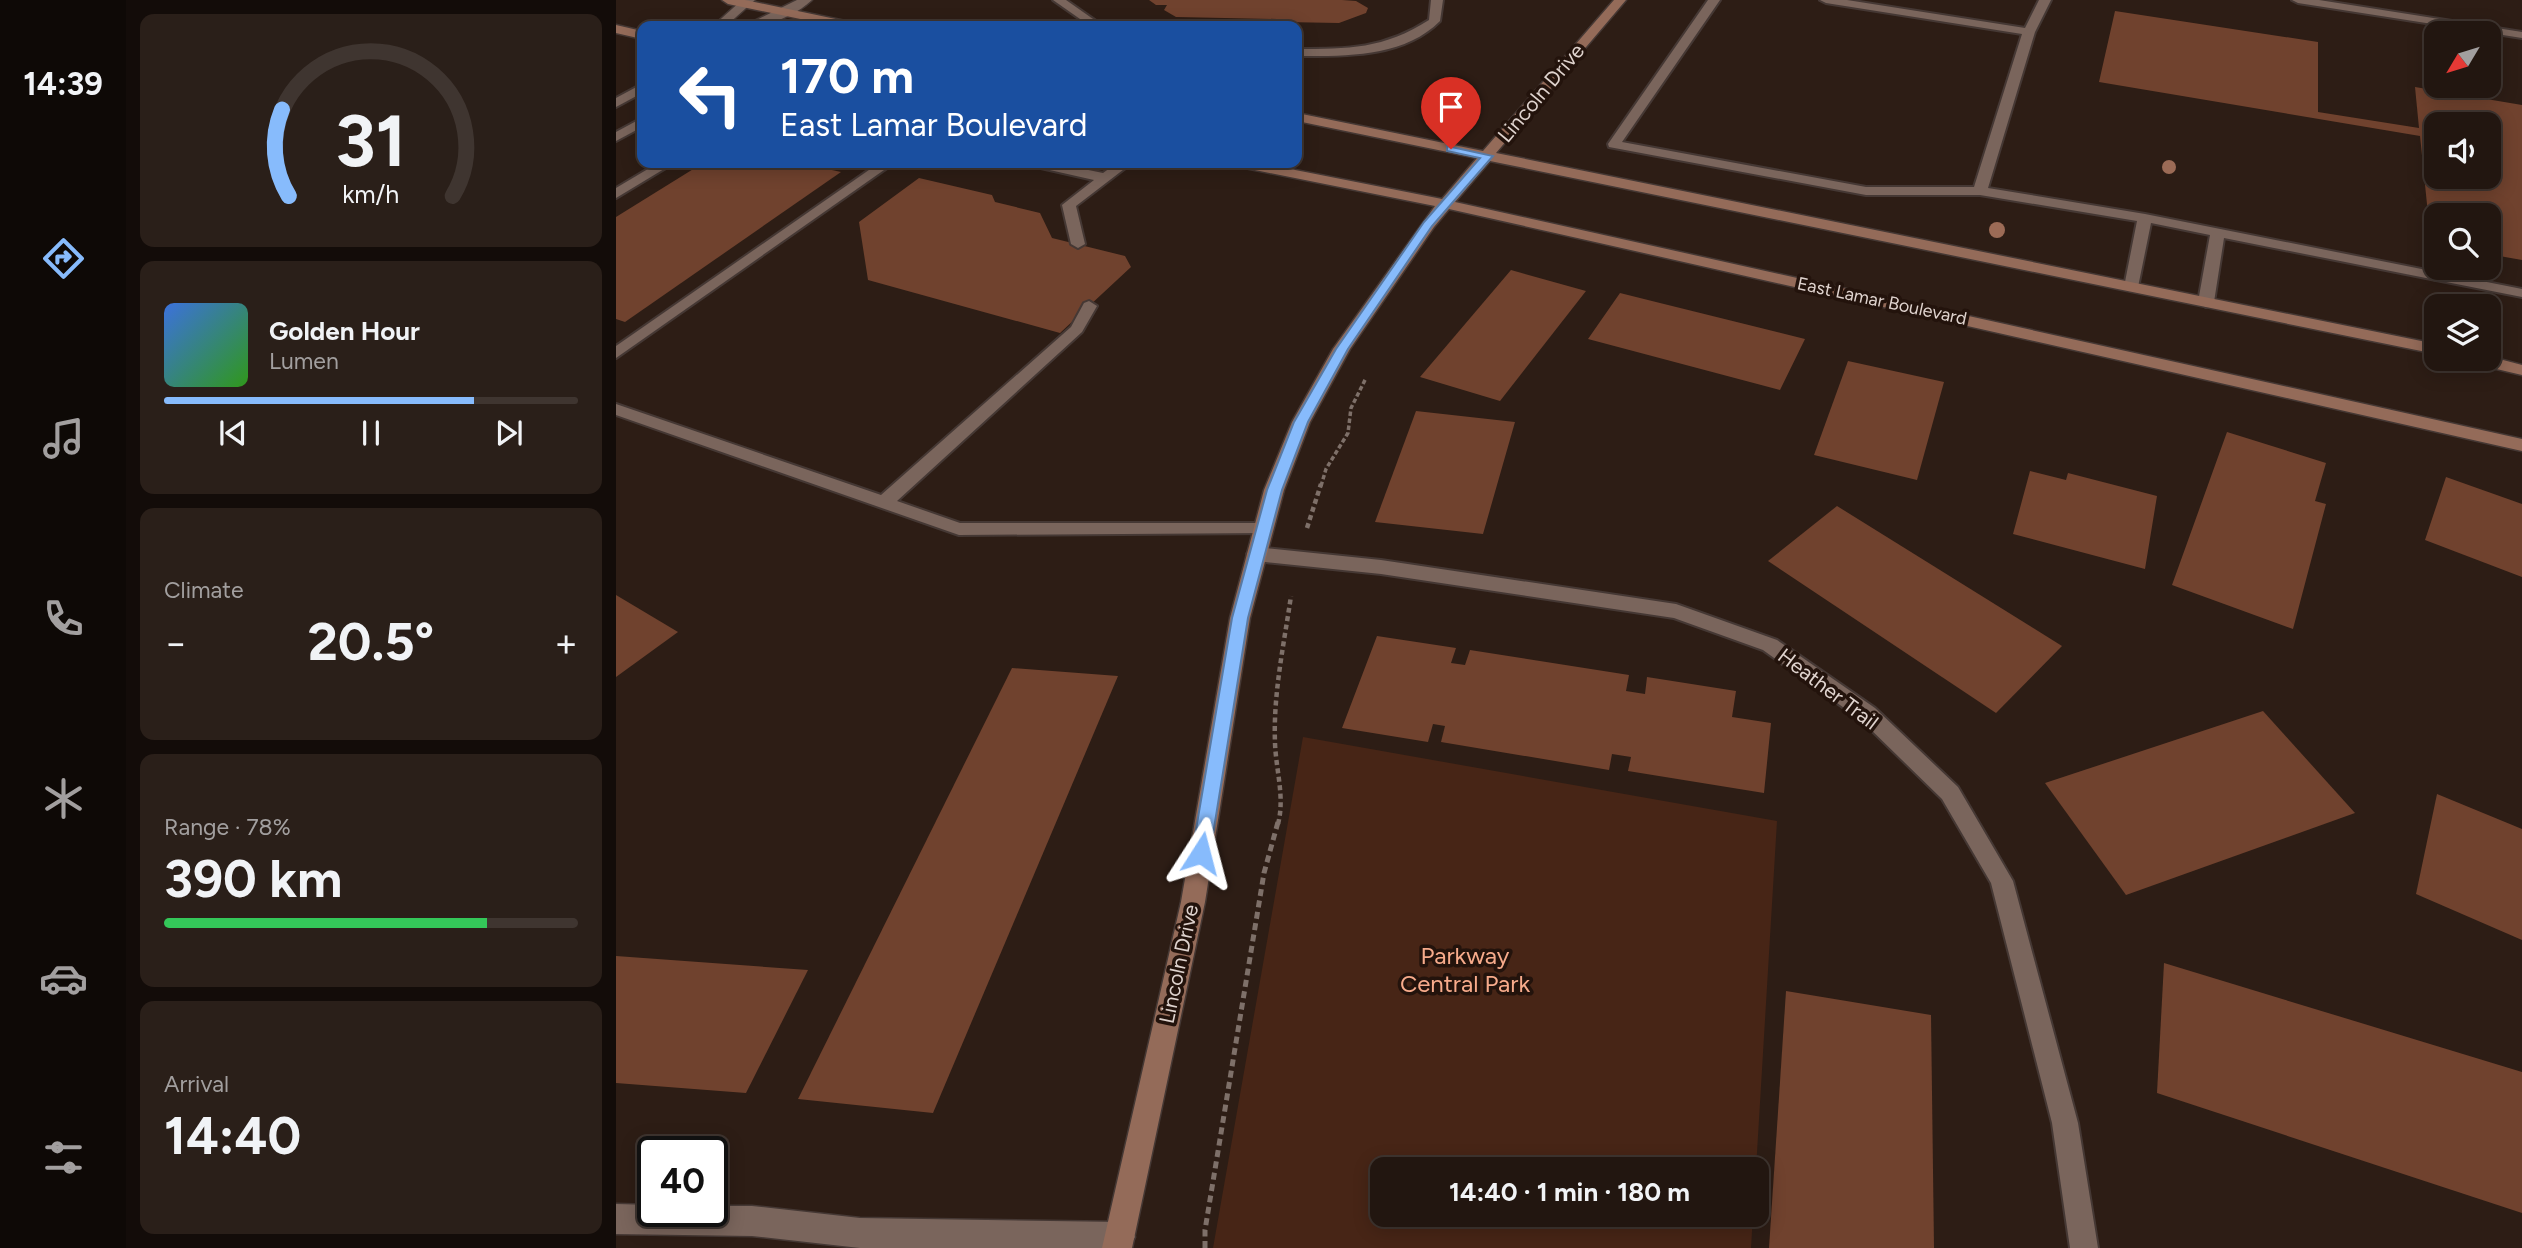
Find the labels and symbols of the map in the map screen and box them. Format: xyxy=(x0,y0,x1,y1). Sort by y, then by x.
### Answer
north arrow xyxy=(2424,21,2501,98)
street label: Lincoln Drive xyxy=(1492,38,1589,147)
pin xyxy=(1421,77,1481,149)
street label: East Lamar Boulevard xyxy=(1795,272,1969,330)
street label: Heather Trail xyxy=(1773,643,1883,734)
position arrow xyxy=(1164,816,1238,890)
street label: Lincoln Drive xyxy=(1154,902,1203,1026)
park label: Parkway Central Park xyxy=(1400,941,1530,998)
speed limit sign: 40 xyxy=(637,1136,728,1227)

